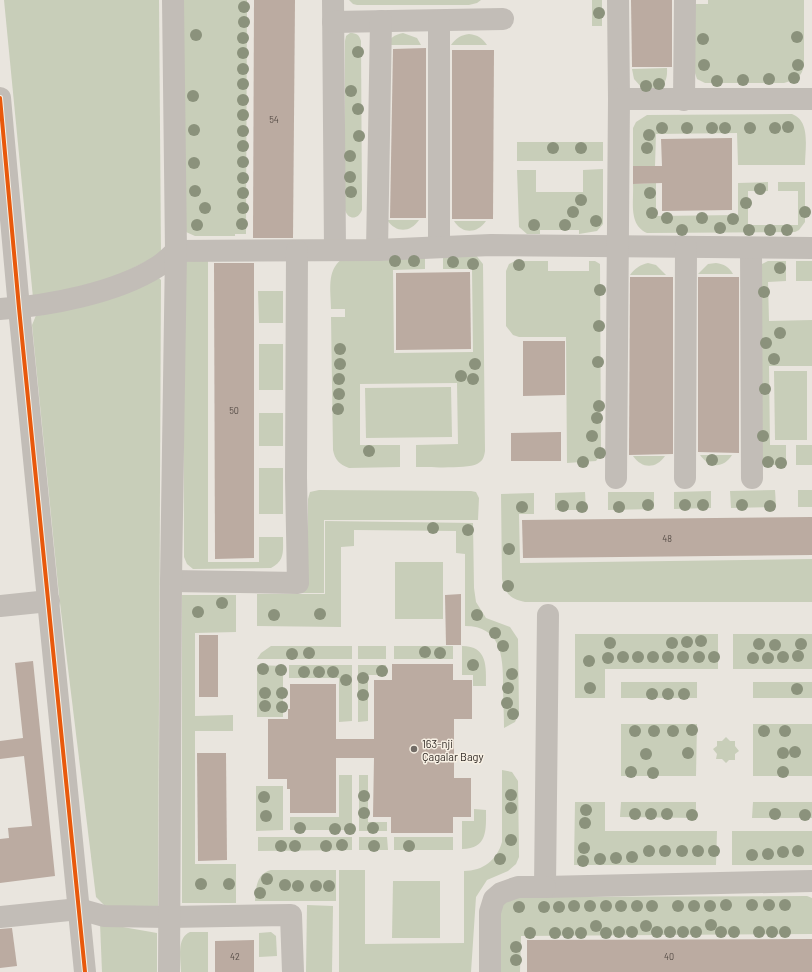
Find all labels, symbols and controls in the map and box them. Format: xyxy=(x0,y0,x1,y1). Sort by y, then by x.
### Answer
house number: 54 xyxy=(269,114,279,125)
house number: 50 xyxy=(229,405,239,416)
house number: 48 xyxy=(662,533,672,544)
place label: 163-nji Çagalar Bagy xyxy=(422,737,484,763)
marker: 163-nji Çagalar Bagy xyxy=(409,744,419,754)
house number: 42 xyxy=(230,951,240,962)
house number: 40 xyxy=(664,951,674,962)

